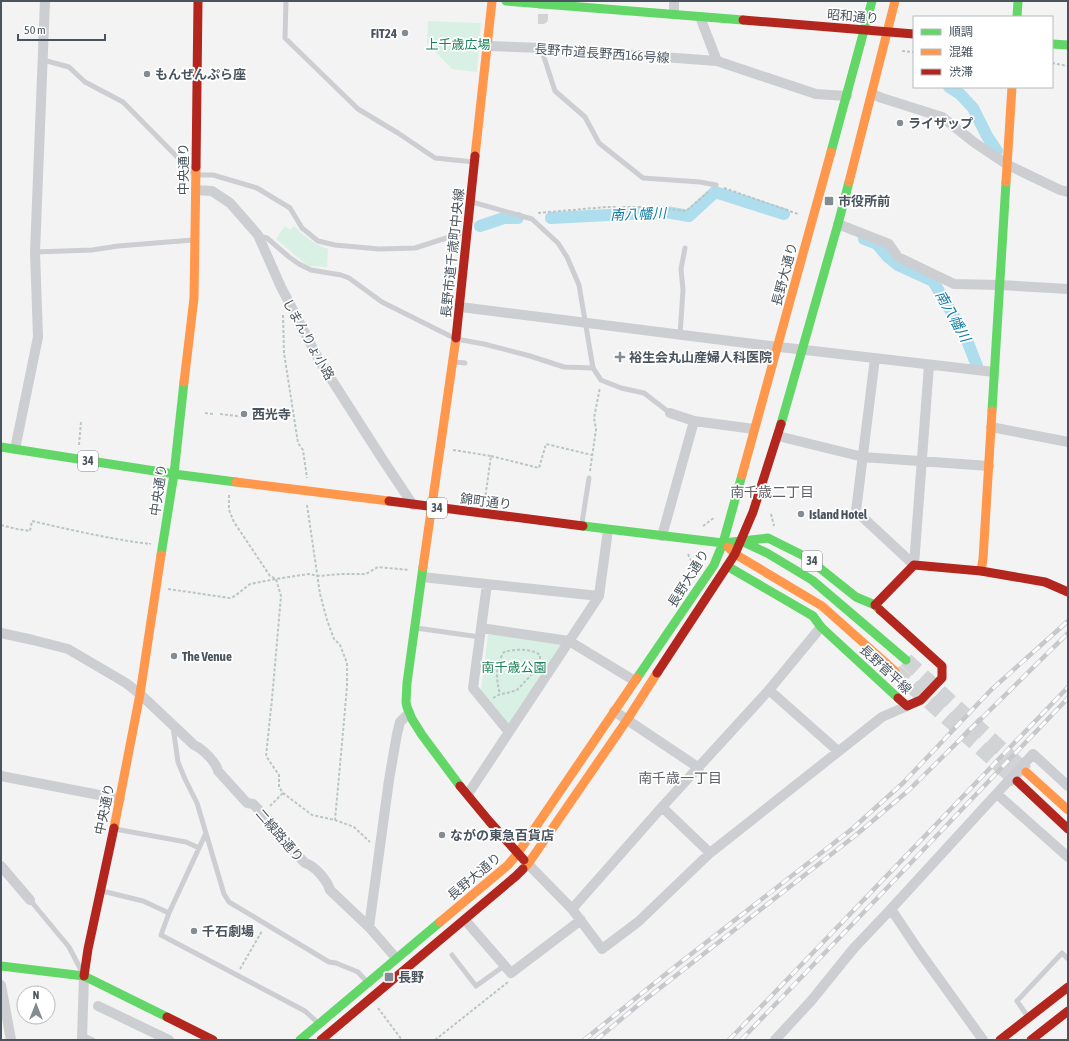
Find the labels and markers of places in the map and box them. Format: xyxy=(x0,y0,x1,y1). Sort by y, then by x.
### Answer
place label: FiT24 xyxy=(371,26,397,41)
marker: FiT24 xyxy=(400,28,410,38)
place label: もんぜんぷら座 xyxy=(155,67,246,82)
marker: もんぜんぷら座 xyxy=(142,69,152,79)
place label: ライザップ xyxy=(908,116,973,131)
marker: ライザップ xyxy=(895,118,905,128)
place label: 市役所前 xyxy=(838,194,890,209)
marker: 市役所前 xyxy=(823,195,835,207)
place label: 裕生会丸山産婦人科医院 xyxy=(629,350,772,365)
marker: 裕生会丸山産婦人科医院 xyxy=(614,351,626,363)
place label: 西光寺 xyxy=(252,407,291,422)
marker: 西光寺 xyxy=(239,409,249,419)
place label: Island Hotel xyxy=(809,507,868,522)
marker: Island Hotel xyxy=(796,509,806,519)
place label: The Venue xyxy=(182,649,232,664)
marker: The Venue xyxy=(169,651,179,661)
place label: ながの東急百貨店 xyxy=(450,828,554,843)
marker: ながの東急百貨店 xyxy=(437,830,447,840)
place label: 千石劇場 xyxy=(202,924,254,939)
marker: 千石劇場 xyxy=(189,926,199,936)
place label: 長野 xyxy=(398,970,424,985)
marker: 長野 xyxy=(383,971,395,983)

